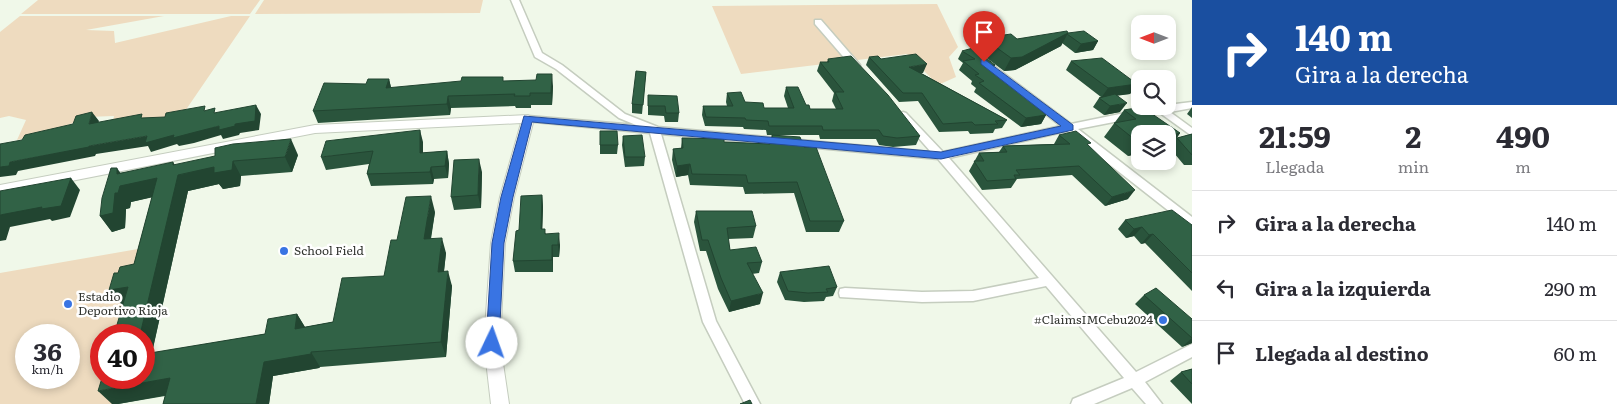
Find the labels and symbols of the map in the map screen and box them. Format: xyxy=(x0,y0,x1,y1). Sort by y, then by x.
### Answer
pin xyxy=(963,11,1005,62)
north arrow xyxy=(1131,15,1176,60)
place label: School Field xyxy=(294,241,365,259)
marker: School Field xyxy=(278,245,290,257)
place label: Estadio Deportivo Rioja xyxy=(78,287,168,319)
marker: Estadio Deportivo Rioja xyxy=(62,298,74,310)
place label: #ClaimsIMCebu2024 xyxy=(1034,310,1153,328)
marker: #ClaimsIMCebu2024 xyxy=(1157,314,1169,326)
position arrow xyxy=(465,316,517,368)
speed limit sign: 40 xyxy=(90,324,155,389)

